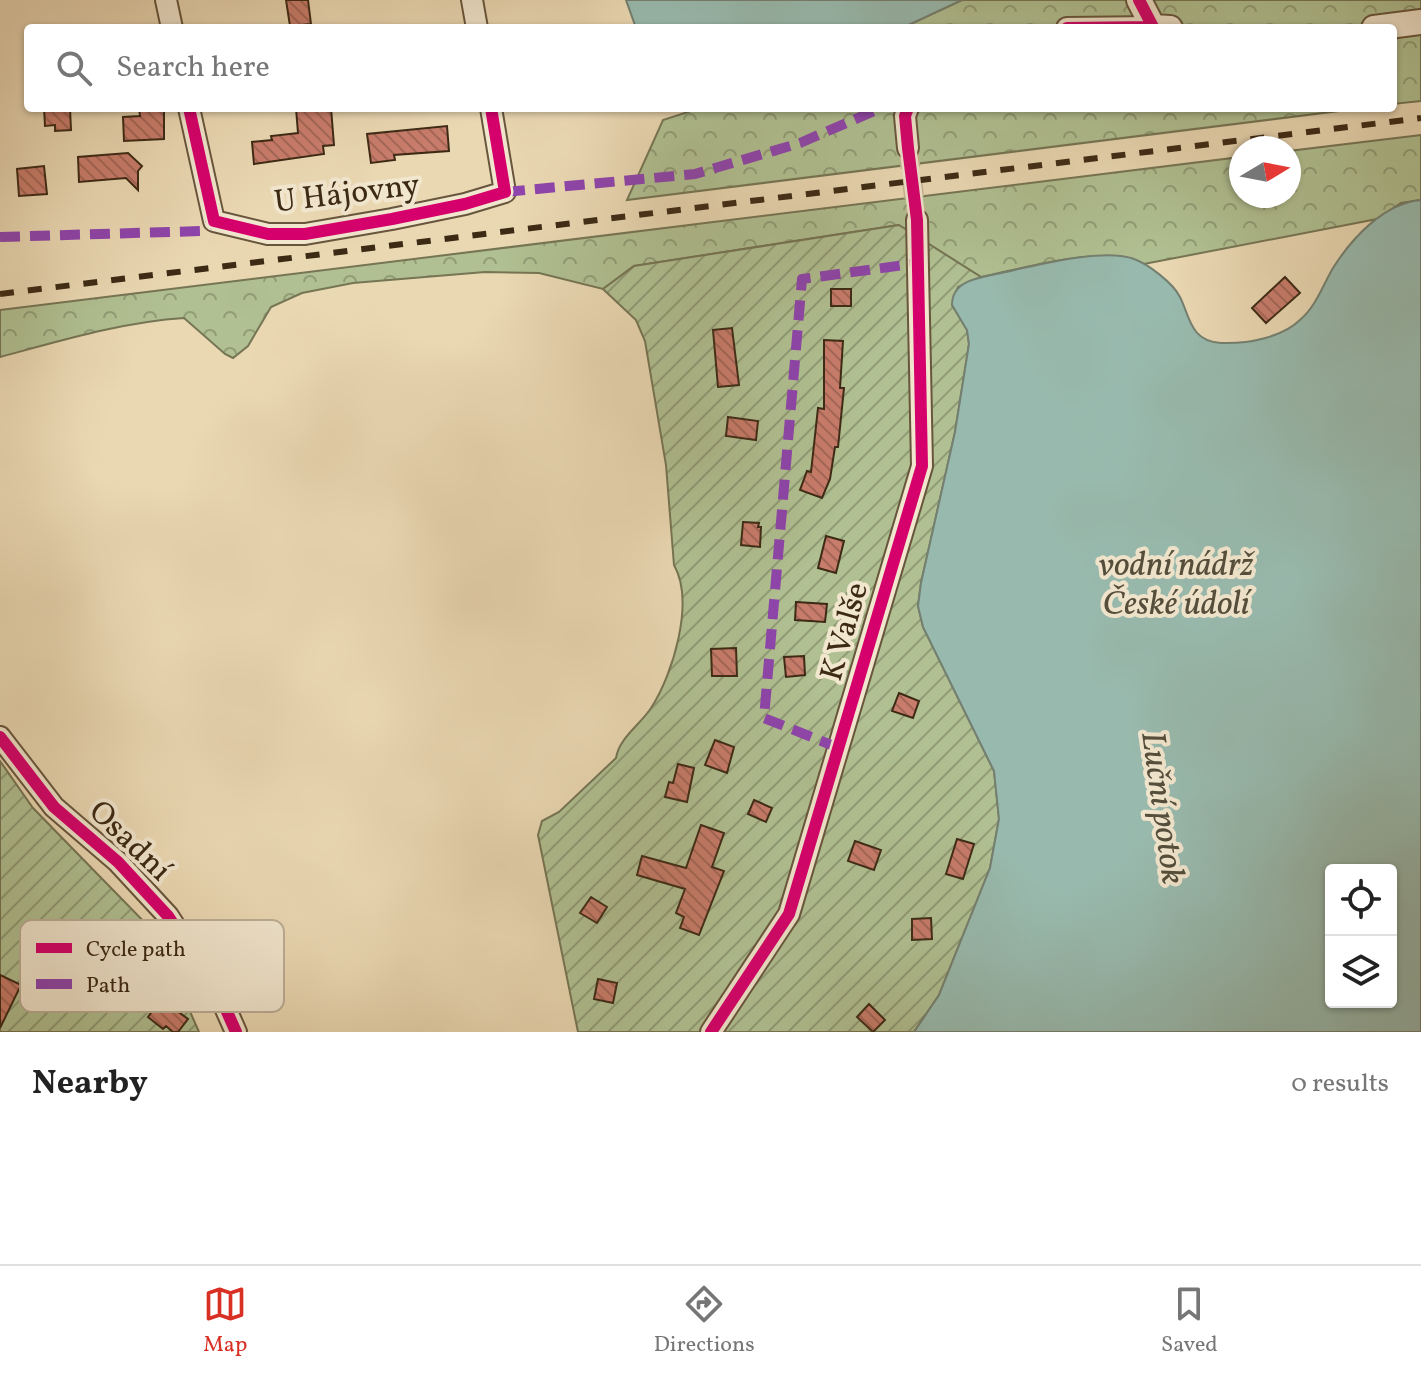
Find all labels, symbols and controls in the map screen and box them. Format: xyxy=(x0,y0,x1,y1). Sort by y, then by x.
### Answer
search box xyxy=(24,24,1397,112)
icon: search xyxy=(52,46,96,90)
text: Search here xyxy=(116,47,270,89)
north arrow xyxy=(1229,136,1301,208)
street label: U Hájovny xyxy=(272,164,422,226)
water label: vodní nádrž České údolí xyxy=(1098,543,1256,629)
street label: K Valše xyxy=(811,578,881,686)
water label: Luční potok xyxy=(1127,729,1195,887)
street label: Osadní xyxy=(78,792,180,893)
map controls xyxy=(1325,864,1397,1008)
button: locate xyxy=(1325,864,1397,936)
legend xyxy=(20,920,284,1012)
text: Cycle path xyxy=(86,935,186,966)
button: layers xyxy=(1325,936,1397,1008)
text: Path xyxy=(86,971,130,1002)
text: Nearby xyxy=(32,1061,148,1108)
text: 0 results xyxy=(1291,1066,1389,1102)
tab: Map xyxy=(203,1282,247,1361)
tab: Directions xyxy=(654,1282,755,1361)
tab: Saved xyxy=(1161,1282,1218,1361)

